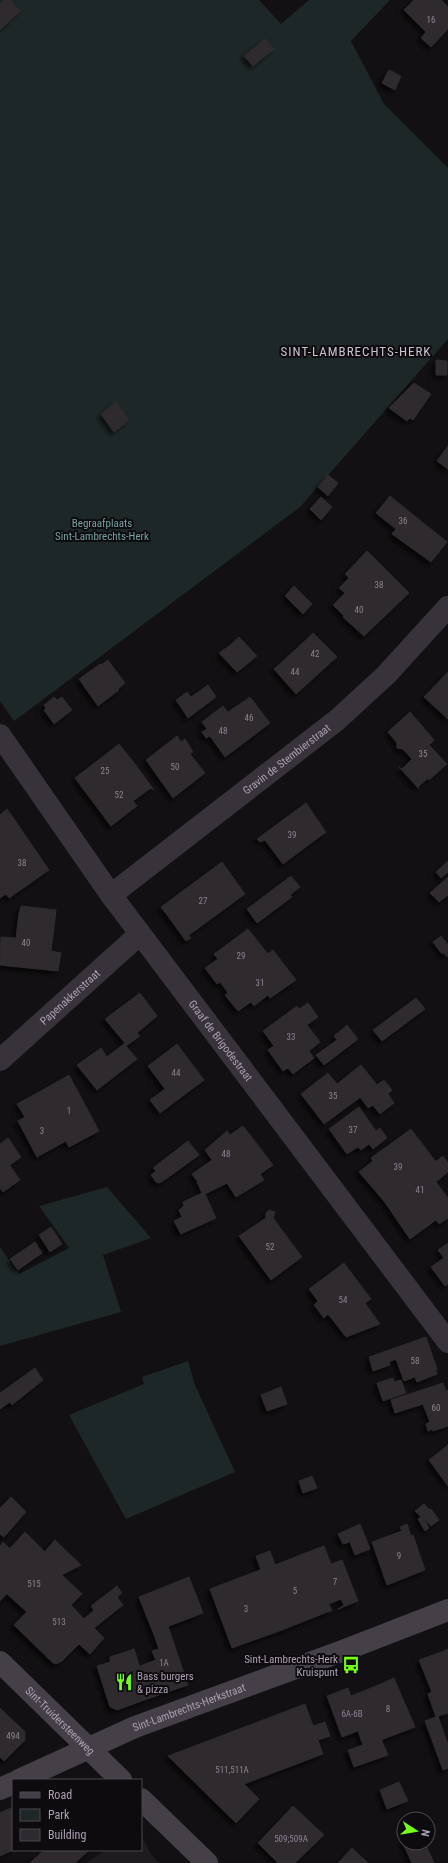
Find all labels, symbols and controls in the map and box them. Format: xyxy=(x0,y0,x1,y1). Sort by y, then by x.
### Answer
house number: 16 xyxy=(427,15,435,25)
district label: SINT-LAMBRECHTS-HERK xyxy=(281,344,431,359)
house number: 36 xyxy=(399,516,407,526)
park label: Begraafplaats Sint-Lambrechts-Herk xyxy=(55,517,149,543)
house number: 38 xyxy=(375,580,383,590)
house number: 40 xyxy=(355,605,363,615)
house number: 42 xyxy=(311,649,320,659)
house number: 44 xyxy=(291,667,300,677)
house number: 46 xyxy=(245,713,253,723)
street label: Gravin de Stembierstraat xyxy=(240,721,333,797)
house number: 48 xyxy=(219,726,227,736)
house number: 35 xyxy=(419,749,428,759)
house number: 50 xyxy=(171,762,179,772)
house number: 25 xyxy=(101,766,110,776)
house number: 52 xyxy=(115,790,124,800)
house number: 39 xyxy=(288,830,296,840)
house number: 38 xyxy=(18,858,26,868)
house number: 27 xyxy=(199,896,208,906)
house number: 40 xyxy=(22,938,30,948)
house number: 29 xyxy=(237,951,245,961)
street label: Papenakkerstraat xyxy=(37,967,103,1027)
house number: 31 xyxy=(256,978,264,988)
street label: Graaf de Brigodestraat xyxy=(186,997,255,1084)
house number: 33 xyxy=(287,1032,295,1042)
house number: 44 xyxy=(172,1068,181,1078)
house number: 35 xyxy=(329,1091,338,1101)
house number: 1 xyxy=(67,1106,71,1116)
house number: 37 xyxy=(349,1125,358,1135)
house number: 3 xyxy=(40,1126,44,1136)
house number: 48 xyxy=(222,1149,230,1159)
house number: 39 xyxy=(394,1162,402,1172)
house number: 41 xyxy=(416,1185,424,1195)
house number: 52 xyxy=(266,1242,275,1252)
house number: 54 xyxy=(339,1295,348,1305)
house number: 58 xyxy=(411,1356,419,1366)
house number: 60 xyxy=(432,1403,440,1413)
house number: 9 xyxy=(397,1551,401,1561)
house number: 7 xyxy=(333,1577,338,1587)
house number: 515 xyxy=(27,1579,41,1589)
house number: 5 xyxy=(293,1586,298,1596)
house number: 3 xyxy=(244,1604,248,1614)
house number: 513 xyxy=(52,1617,66,1627)
place label: Sint-Lambrechts-Herk Kruispunt xyxy=(244,1653,338,1679)
bus stop icon: Sint-Lambrechts-Herk Kruispunt xyxy=(341,1655,361,1675)
house number: 1A xyxy=(159,1658,169,1668)
place label: Bass burgers & pizza xyxy=(137,1670,194,1696)
restaurant icon: Bass burgers & pizza xyxy=(114,1672,134,1692)
street label: Sint-Lambrechts-Herkstraat xyxy=(131,1681,247,1734)
street label: Sint-Truidersteenweg xyxy=(23,1684,98,1757)
house number: 8 xyxy=(386,1704,390,1714)
house number: 6A-6B xyxy=(341,1709,363,1719)
house number: 494 xyxy=(6,1731,20,1741)
house number: 511,511A xyxy=(215,1765,249,1775)
legend xyxy=(12,1779,142,1851)
text: Road xyxy=(48,1788,72,1802)
text: Park xyxy=(48,1808,70,1822)
north arrow xyxy=(396,1811,436,1851)
text: Building xyxy=(48,1828,86,1842)
text: N xyxy=(418,1828,432,1838)
house number: 509;509A xyxy=(274,1834,308,1844)

